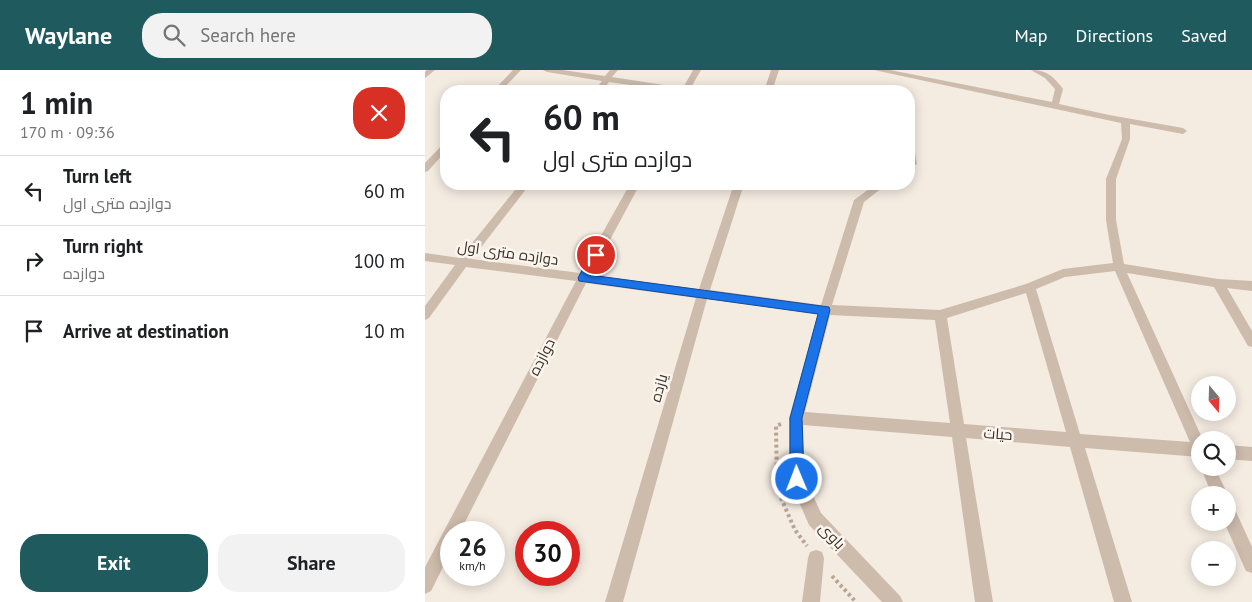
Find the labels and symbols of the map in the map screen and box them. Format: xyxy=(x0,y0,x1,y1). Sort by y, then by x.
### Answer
pin xyxy=(575,234,617,276)
street label: دوازده متری اول xyxy=(456,236,560,270)
street label: دوازده xyxy=(524,335,559,379)
street label: یازده xyxy=(645,372,672,404)
north arrow xyxy=(1191,376,1236,421)
street label: حیات xyxy=(983,423,1013,444)
position arrow xyxy=(770,452,822,504)
street label: باوی xyxy=(814,518,850,554)
speed limit sign: 30 xyxy=(515,521,580,586)

